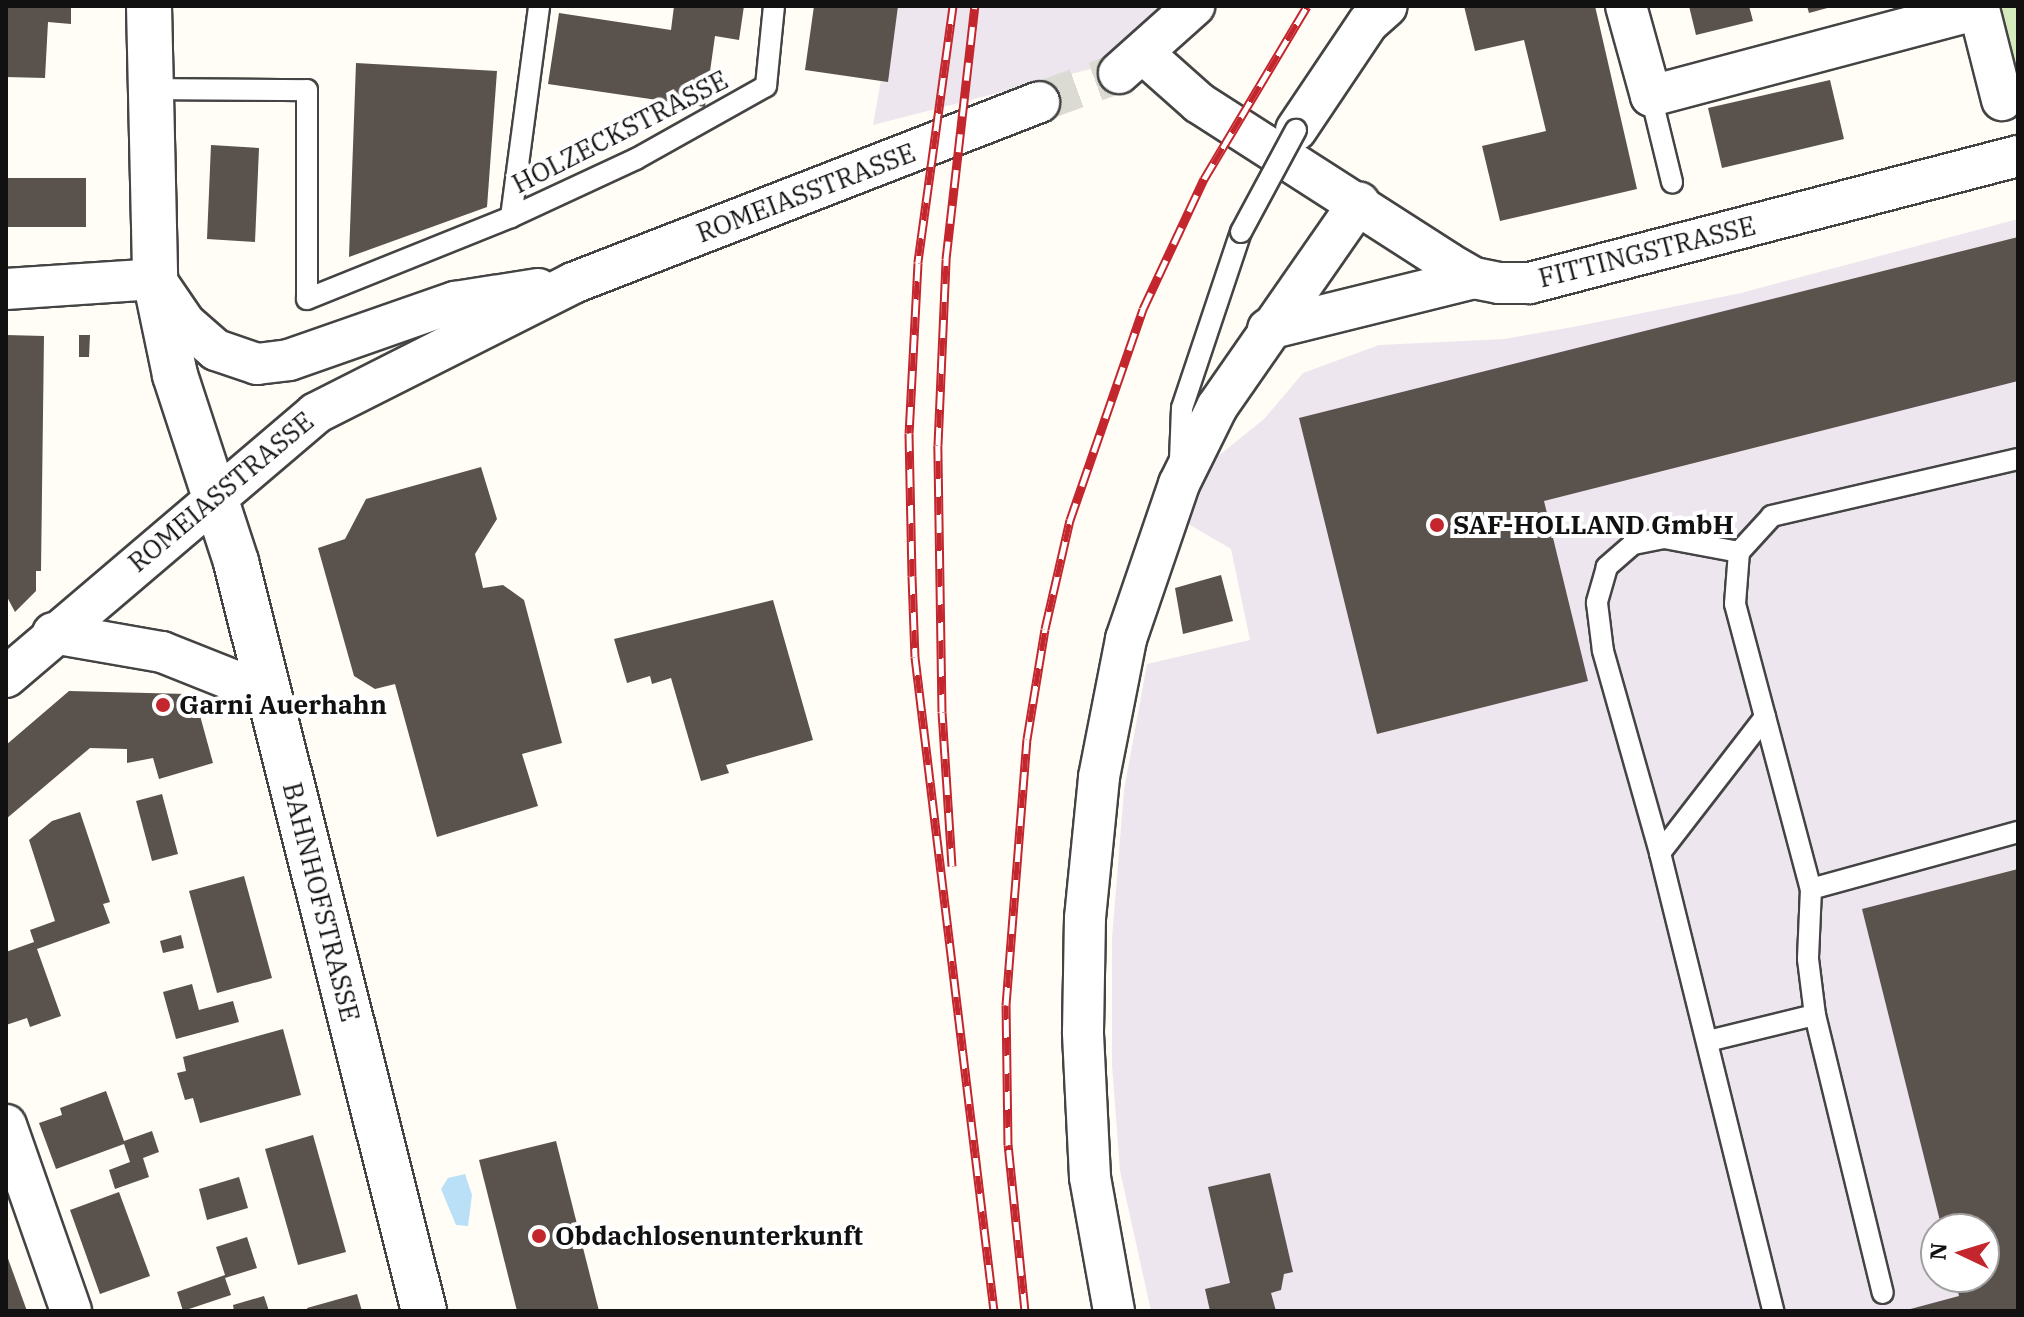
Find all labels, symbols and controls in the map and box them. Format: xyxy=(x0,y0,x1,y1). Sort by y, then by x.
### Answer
street label: HOLZECKSTRASSE xyxy=(507,64,733,200)
street label: ROMEIASSTRASSE xyxy=(692,137,920,249)
street label: FITTINGSTRASSE xyxy=(1535,210,1759,294)
street label: ROMEIASSTRASSE xyxy=(122,406,320,578)
place label: SAF-HOLLAND GmbH xyxy=(1453,509,1734,541)
marker: SAF-HOLLAND GmbH xyxy=(1428,516,1446,534)
place label: Garni Auerhahn xyxy=(179,689,387,721)
marker: Garni Auerhahn xyxy=(154,696,172,714)
street label: BAHNHOFSTRASSE xyxy=(276,779,366,1025)
north arrow xyxy=(1920,1213,2000,1293)
place label: Obdachlosenunterkunft xyxy=(555,1220,863,1252)
marker: Obdachlosenunterkunft xyxy=(530,1227,548,1245)
text: N xyxy=(1922,1242,1953,1261)

